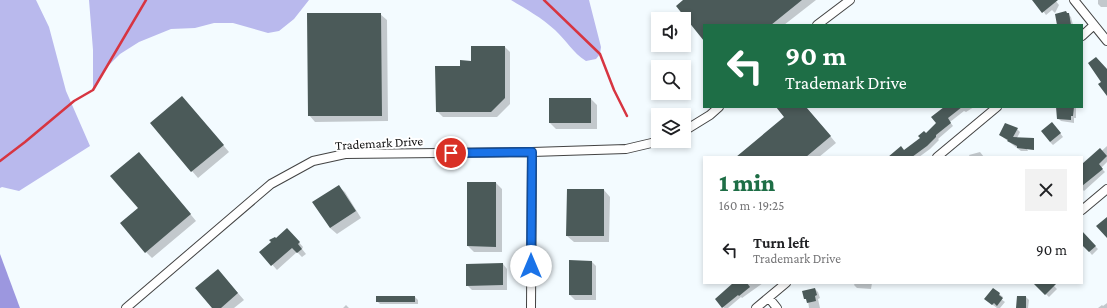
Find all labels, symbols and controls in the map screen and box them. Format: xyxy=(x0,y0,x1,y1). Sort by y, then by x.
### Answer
map controls xyxy=(651,12,691,148)
button: sound xyxy=(651,12,691,52)
icon: left xyxy=(719,40,771,92)
text: 90 m xyxy=(785,40,846,71)
button: search xyxy=(651,60,691,100)
text: Trademark Drive xyxy=(785,73,907,93)
button: layers xyxy=(651,108,691,148)
street label: Trademark Drive xyxy=(335,133,424,153)
pin xyxy=(434,136,468,170)
icon: arrive xyxy=(440,142,462,164)
text: 1 min xyxy=(719,169,775,196)
button: close xyxy=(1025,169,1067,211)
text: 160 m · 19:25 xyxy=(719,198,784,213)
text: Turn left xyxy=(753,235,809,251)
icon: left xyxy=(719,239,741,261)
text: 90 m xyxy=(1036,242,1067,258)
position arrow xyxy=(510,245,552,287)
text: Trademark Drive xyxy=(753,251,841,266)

